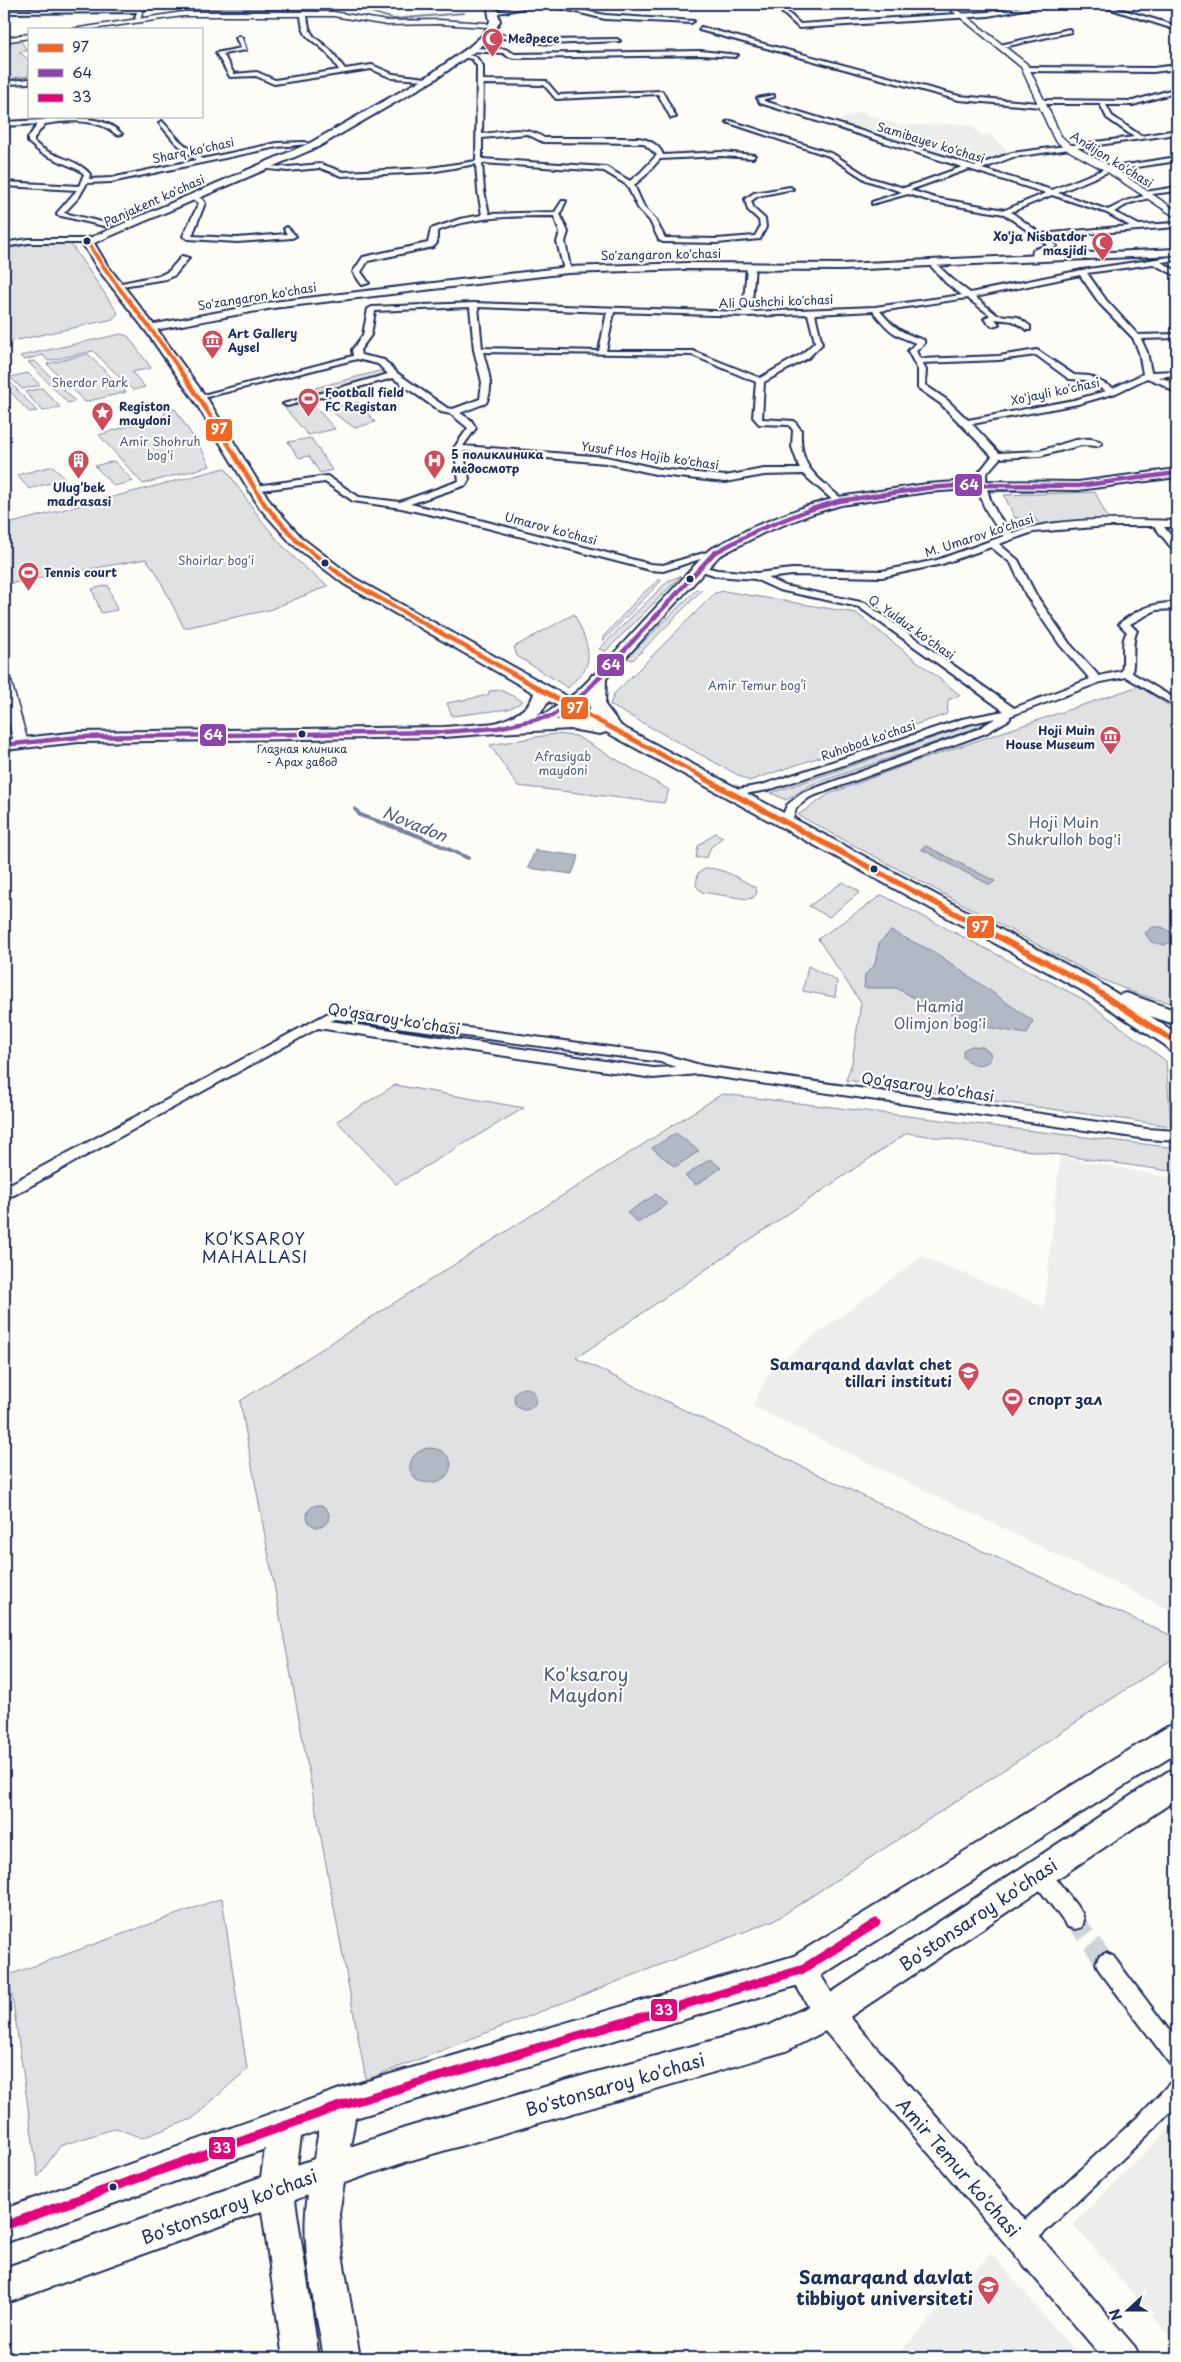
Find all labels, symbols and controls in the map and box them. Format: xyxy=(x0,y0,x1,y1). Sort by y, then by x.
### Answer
mosque icon: Медресе xyxy=(480,26,504,57)
legend xyxy=(28,28,202,118)
place label: Медресе xyxy=(508,29,560,47)
text: 97 xyxy=(72,34,90,57)
text: 64 xyxy=(72,60,93,83)
text: 33 xyxy=(72,84,92,107)
street label: Samibayev ko'chasi xyxy=(875,117,987,167)
street label: Andijon ko'chasi xyxy=(1067,126,1157,192)
street label: Sharq ko'chasi xyxy=(150,133,236,167)
street label: Panjakent ko'chasi xyxy=(101,170,207,230)
place label: Xo'ja Nisbatdor masjidi xyxy=(992,227,1088,259)
mosque icon: Xo'ja Nisbatdor masjidi xyxy=(1091,231,1115,262)
unlabelled marker xyxy=(82,236,92,246)
street label: So'zangaron ko'chasi xyxy=(601,244,721,264)
street label: So'zangaron ko'chasi xyxy=(196,278,318,314)
street label: Ali Qushchi ko'chasi xyxy=(718,290,834,312)
place label: Art Gallery Aysel xyxy=(227,324,297,356)
museum icon: Art Gallery Aysel xyxy=(200,328,224,359)
park label: Sherdor Park xyxy=(52,373,128,391)
street label: Xo'jayli ko'chasi xyxy=(1009,373,1101,409)
place label: Football field FC Registan xyxy=(325,383,404,415)
sports icon: Football field FC Registan xyxy=(297,387,321,418)
place label: Registon maydoni xyxy=(119,397,171,429)
place icon: Registon maydoni xyxy=(91,401,115,432)
line badge: 97 xyxy=(205,418,233,442)
text: 97 xyxy=(211,418,228,439)
park label: Amir Shohruh bog'i xyxy=(120,432,200,464)
street label: Yusuf Hos Hojib ko'chasi xyxy=(580,436,720,474)
place label: 5 поликлиника медосмотр xyxy=(451,445,544,477)
building icon: Ulug'bek mаdrаsasi xyxy=(67,448,91,479)
hospital icon: 5 поликлиника медосмотр xyxy=(423,449,447,480)
line badge: 64 xyxy=(954,473,983,497)
text: 64 xyxy=(959,474,979,495)
place label: Ulug'bek mаdrаsasi xyxy=(47,478,112,510)
street label: Umarov ko'chasi xyxy=(503,507,599,549)
street label: M. Umarov ko'chasi xyxy=(922,509,1036,561)
park label: Shoirlar bog'i xyxy=(178,551,254,569)
unlabelled marker xyxy=(320,558,330,568)
sports icon: Tennis court xyxy=(16,560,40,591)
place label: Tennis court xyxy=(44,563,117,581)
unlabelled marker xyxy=(685,574,695,584)
street label: Q. Yulduz ko'chasi xyxy=(865,590,959,664)
line badge: 64 xyxy=(596,653,625,677)
text: 64 xyxy=(601,654,621,675)
park label: Amir Temur bog‘i xyxy=(708,676,806,694)
line badge: 97 xyxy=(560,696,589,720)
text: 97 xyxy=(567,697,584,718)
street label: Ruhobod ko'chasi xyxy=(818,715,918,765)
place label: Hoji Muin House Museum xyxy=(1005,721,1095,753)
line badge: 64 xyxy=(199,723,227,747)
text: 64 xyxy=(203,724,223,745)
museum icon: Hoji Muin House Museum xyxy=(1099,725,1123,756)
marker: Глазная клиника - Арах завод xyxy=(297,729,307,739)
place label: Глазная клиника - Арах завод xyxy=(257,740,347,770)
park label: Afrasiyab maydoni xyxy=(535,747,591,779)
water label: Novadon xyxy=(379,799,452,847)
park label: Hoji Muin Shukrulloh bog'i xyxy=(1007,810,1121,850)
unlabelled marker xyxy=(869,864,879,874)
line badge: 97 xyxy=(966,915,995,939)
text: 97 xyxy=(972,916,989,937)
park label: Hamid Olimjon bog'i xyxy=(894,994,986,1034)
street label: Qo'qsaroy ko'chasi xyxy=(326,996,462,1040)
street label: Qo'qsaroy ko'chasi xyxy=(860,1065,996,1107)
district label: KO‘KSAROY MAHALLASI xyxy=(202,1226,308,1268)
place label: Samarqand davlat chet tillari instituti xyxy=(770,1352,952,1392)
school or university icon: Samarqand davlat chet tillari instituti xyxy=(956,1360,980,1391)
sports icon: спорт зал xyxy=(1000,1386,1024,1417)
place label: спорт зал xyxy=(1028,1387,1103,1410)
park label: Ko'ksaroy Maydoni xyxy=(544,1660,628,1708)
street label: Bo'stonsaroy ko'chasi xyxy=(894,1851,1062,1977)
line badge: 33 xyxy=(650,1998,678,2022)
text: 33 xyxy=(655,1999,673,2020)
street label: Bo'stonsaroy ko'chasi xyxy=(522,2045,708,2123)
street label: Amir Temur ko'chasi xyxy=(891,2091,1027,2243)
line badge: 33 xyxy=(208,2136,236,2160)
text: 33 xyxy=(213,2137,231,2158)
street label: Bo'stonsaroy ko'chasi xyxy=(137,2162,321,2250)
unlabelled marker xyxy=(108,2182,118,2192)
place label: Samarqand davlat tibbiyot universiteti xyxy=(796,2263,973,2311)
school or university icon: Samarqand davlat tibbiyot universiteti xyxy=(977,2274,1001,2305)
north arrow xyxy=(1104,2284,1154,2334)
text: N xyxy=(1104,2306,1127,2324)

